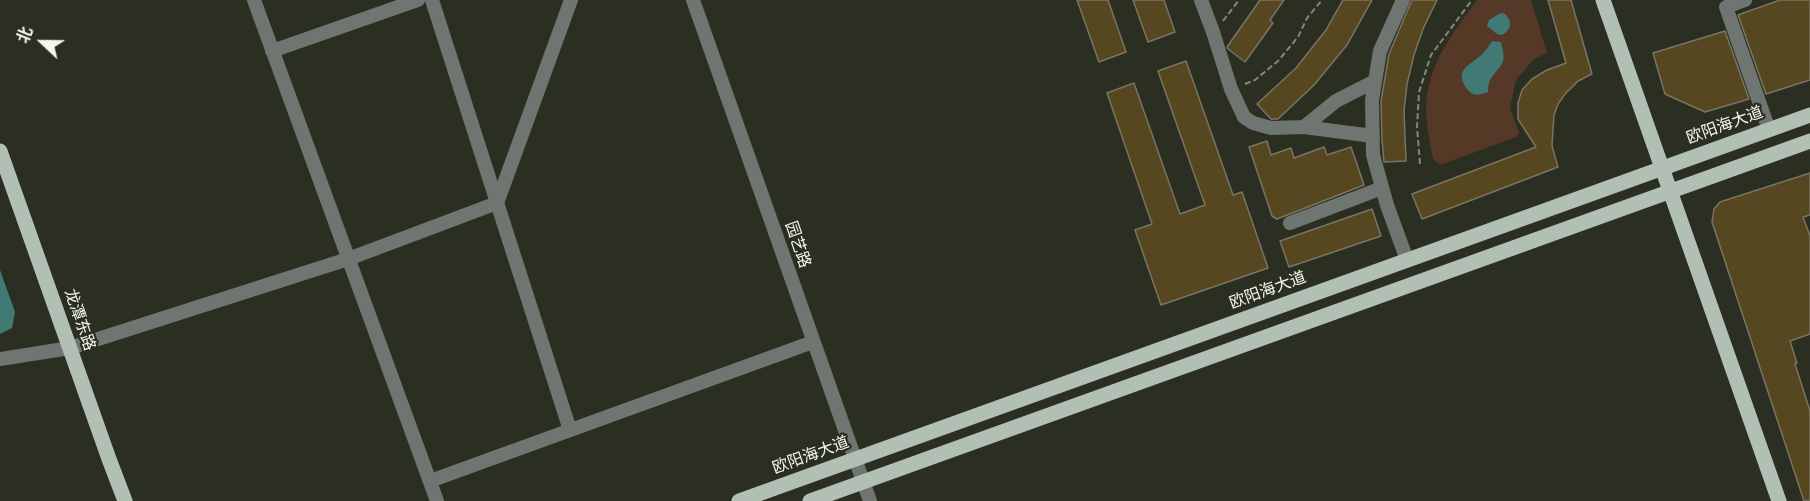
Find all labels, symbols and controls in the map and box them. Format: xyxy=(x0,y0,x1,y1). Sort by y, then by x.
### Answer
north arrow xyxy=(12,12,72,72)
text: 北 xyxy=(11,23,39,47)
street label: 欧阳海大道 xyxy=(1684,103,1766,149)
street label: 园艺路 xyxy=(780,219,814,271)
street label: 欧阳海大道 xyxy=(1227,268,1309,314)
street label: 龙潭东路 xyxy=(60,287,98,353)
street label: 欧阳海大道 xyxy=(770,433,852,479)

